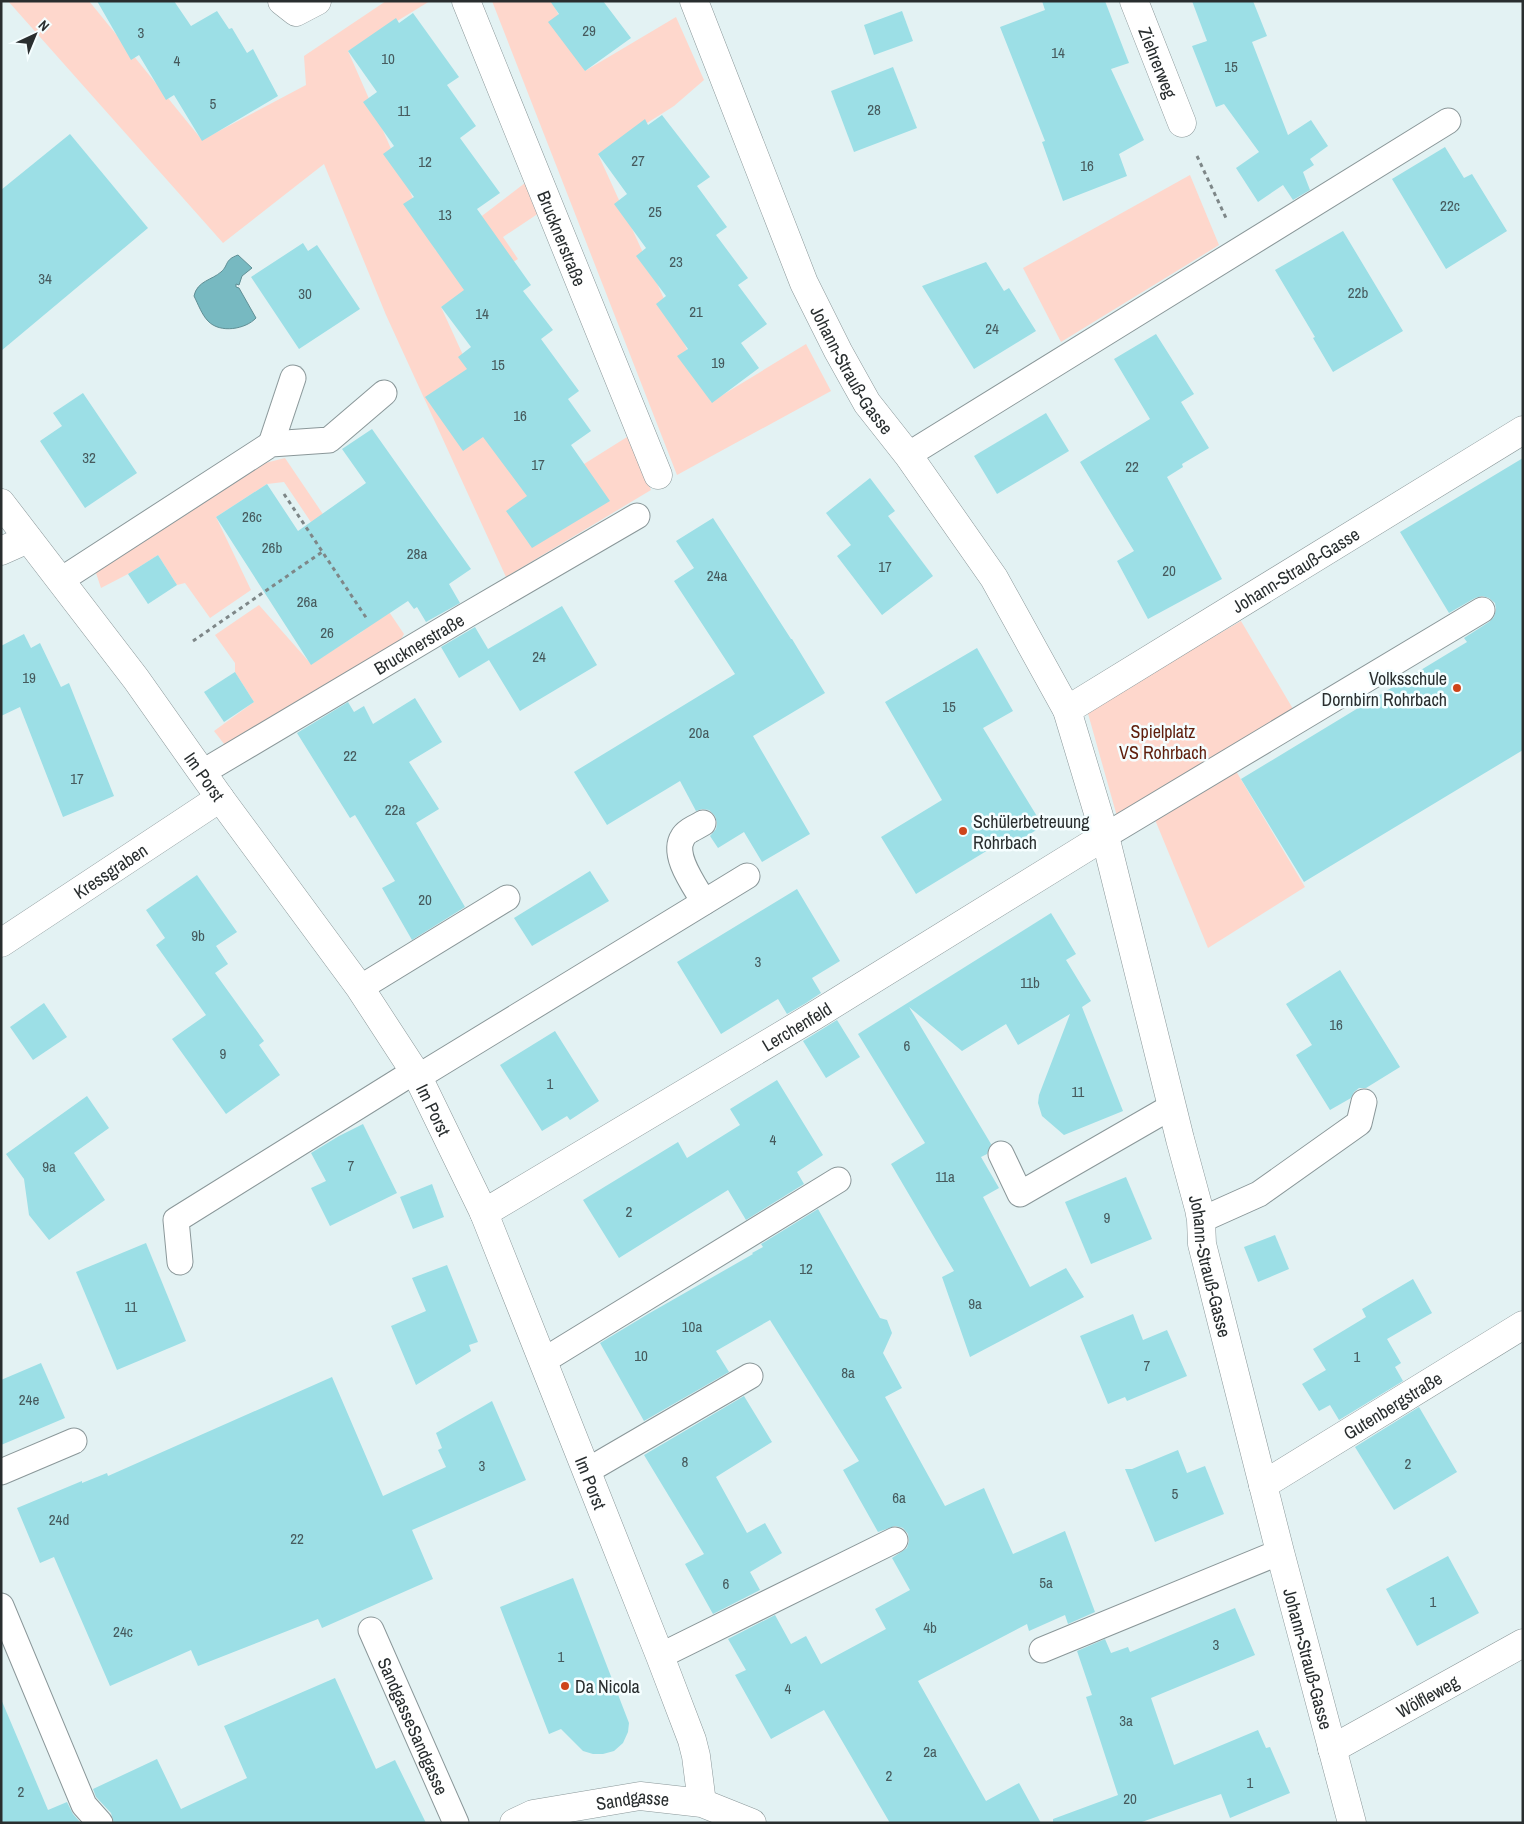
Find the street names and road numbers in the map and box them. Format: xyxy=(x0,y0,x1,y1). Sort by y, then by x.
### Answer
street label: Ziehrerweg xyxy=(1133,23,1184,102)
street label: Brucknerstraße xyxy=(532,187,593,290)
street label: Johann-Strauß-Gasse xyxy=(805,301,899,439)
street label: Johann-Strauß-Gasse xyxy=(1227,521,1364,618)
street label: Brucknerstraße xyxy=(369,607,469,680)
street label: Im Porst xyxy=(179,747,231,806)
street label: Kressgraben xyxy=(68,837,152,904)
street label: Lerchenfeld xyxy=(757,996,836,1057)
street label: Im Porst xyxy=(411,1079,457,1140)
street label: Johann-Strauß-Gasse xyxy=(1183,1192,1238,1340)
street label: Gutenbergstraße xyxy=(1338,1365,1447,1445)
street label: Im Porst xyxy=(569,1452,613,1513)
street label: Johann-Strauß-Gasse xyxy=(1278,1585,1339,1732)
street label: SandgasseSandgasse xyxy=(372,1653,455,1799)
street label: Wölfleweg xyxy=(1392,1668,1464,1724)
street label: Sandgasse xyxy=(594,1783,671,1816)

